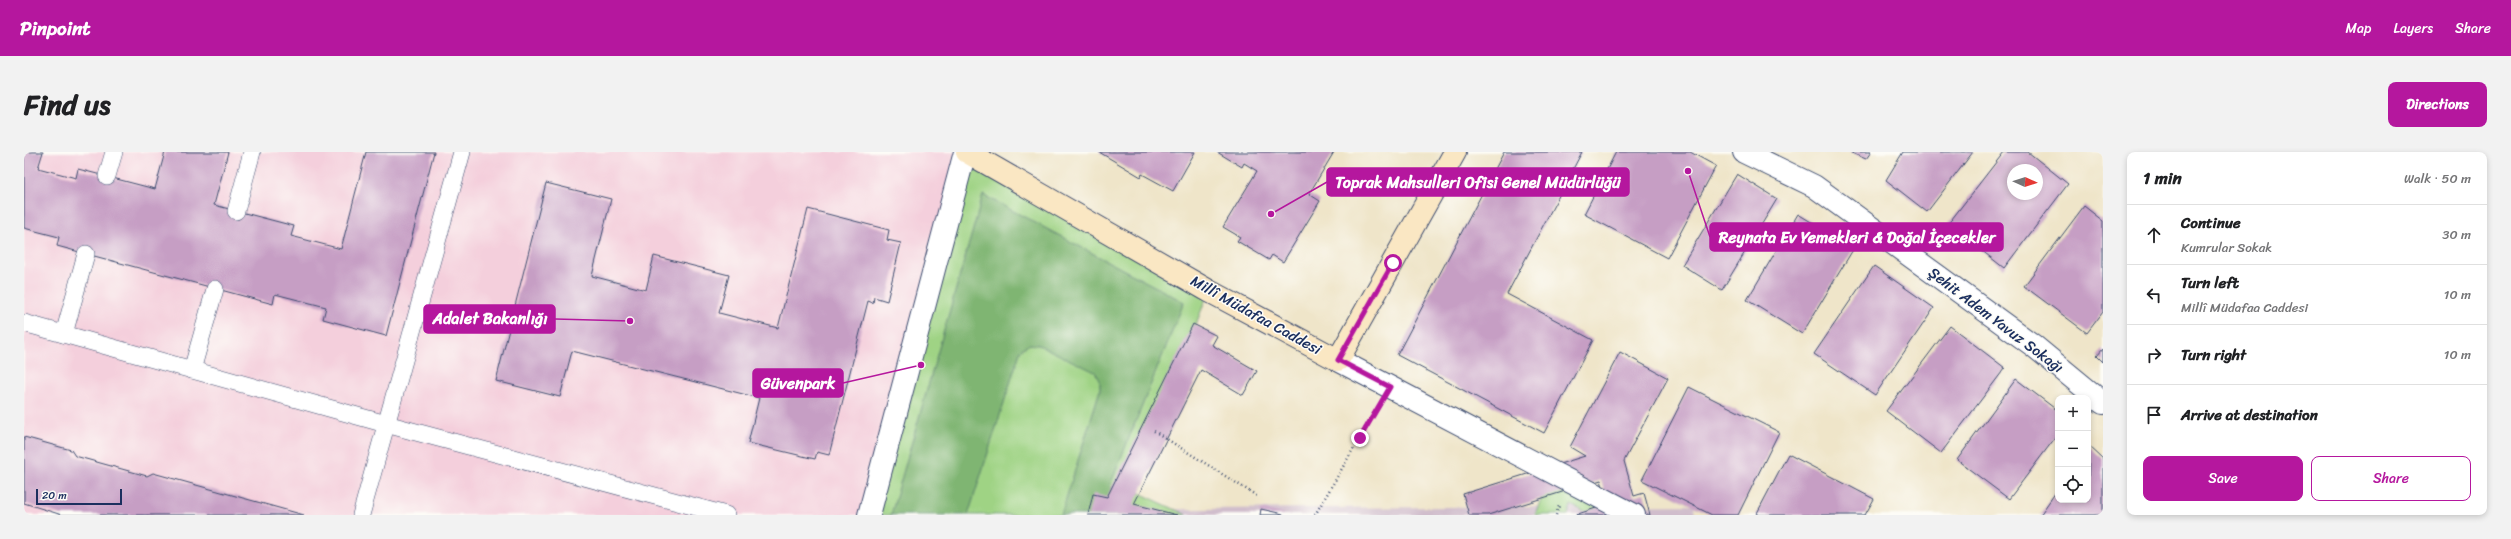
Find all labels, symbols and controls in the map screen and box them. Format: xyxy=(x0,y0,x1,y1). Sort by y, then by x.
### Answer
text: Pinpoint xyxy=(20,12,91,45)
text: Map xyxy=(2346,16,2371,41)
text: Layers xyxy=(2393,16,2433,41)
text: Share xyxy=(2455,16,2491,41)
text: Find us xyxy=(24,80,111,129)
button: Directions xyxy=(2388,82,2487,127)
text: 1 min xyxy=(2143,163,2182,193)
north arrow xyxy=(2007,164,2043,200)
text: Walk · 50 m xyxy=(2404,167,2471,190)
callout: Toprak Mahsulleri Ofisi Genel Müdürlüğü xyxy=(1327,168,1629,196)
text: Toprak Mahsulleri Ofisi Genel Müdürlüğü xyxy=(1335,168,1622,197)
text: Continue xyxy=(2181,210,2241,236)
callout: Reynata Ev Yemekleri & Doğal İçecekler xyxy=(1710,223,2003,251)
text: Reynata Ev Yemekleri & Doğal İçecekler xyxy=(1718,223,1997,252)
text: 30 m xyxy=(2442,223,2471,246)
icon: ahead xyxy=(2143,224,2165,246)
text: Kumrular Sokak xyxy=(2181,236,2272,259)
route start xyxy=(1384,254,1402,272)
street label: Şehit Adem Yavuz Sokağı xyxy=(1923,260,2069,380)
street label: Millî Müdafaa Caddesi xyxy=(1186,268,1327,362)
text: Turn left xyxy=(2181,270,2239,296)
text: 10 m xyxy=(2444,283,2471,306)
icon: left xyxy=(2143,284,2165,306)
text: Millî Müdafaa Caddesi xyxy=(2181,296,2308,319)
text: Adalet Bakanlığı xyxy=(431,304,548,333)
callout: Adalet Bakanlığı xyxy=(424,305,555,333)
text: Turn right xyxy=(2181,342,2246,368)
text: 10 m xyxy=(2444,343,2471,366)
icon: right xyxy=(2143,344,2165,366)
callout: Güvenpark xyxy=(753,369,843,397)
text: Güvenpark xyxy=(760,369,836,398)
map controls xyxy=(2055,395,2091,503)
button: + xyxy=(2055,395,2091,431)
text: Arrive at destination xyxy=(2181,402,2318,428)
icon: arrive xyxy=(2143,404,2165,426)
route end xyxy=(1351,429,1369,447)
button: − xyxy=(2055,431,2091,467)
button: Save xyxy=(2143,456,2303,501)
button: Share xyxy=(2311,456,2471,501)
button: locate xyxy=(2055,467,2091,503)
text: 20 m xyxy=(42,486,67,505)
scale bar xyxy=(36,487,122,506)

